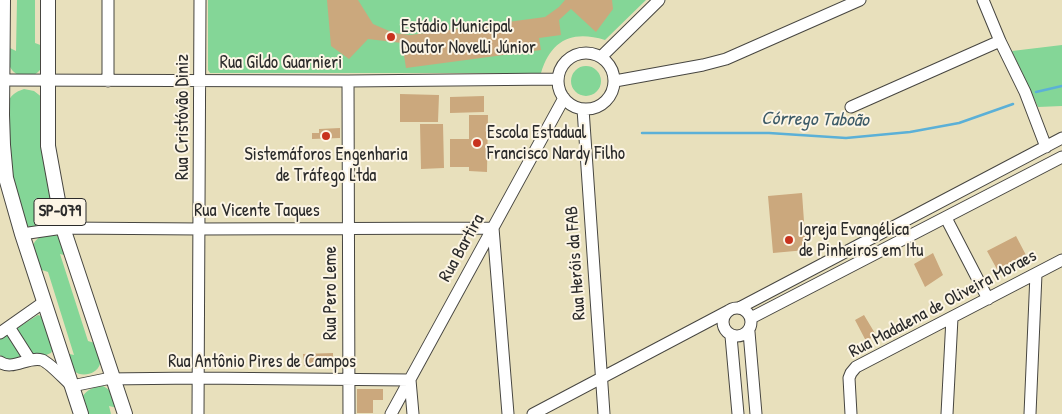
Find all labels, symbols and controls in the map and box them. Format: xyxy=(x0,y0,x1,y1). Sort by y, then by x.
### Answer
place label: Estádio Municipal Doutor Novelli Júnior xyxy=(401,16,536,58)
marker: Estádio Municipal Doutor Novelli Júnior xyxy=(385,31,397,43)
street label: Rua Gildo Guarnieri xyxy=(220,52,342,74)
street label: Rua Cristóvão Diniz xyxy=(172,54,194,180)
water label: Córrego Taboão xyxy=(761,108,869,132)
place label: Escola Estadual Francisco Nardy Filho xyxy=(487,122,625,164)
marker: Sistemáforos Engenharia de Tráfego Ltda xyxy=(320,130,332,142)
marker: Escola Estadual Francisco Nardy Filho xyxy=(471,137,483,149)
place label: Sistemáforos Engenharia de Tráfego Ltda xyxy=(245,144,407,186)
road number: SP-079 xyxy=(34,198,86,226)
street label: Rua Vicente Taques xyxy=(194,200,320,222)
street label: Rua Heróis da FAB xyxy=(561,205,591,321)
street label: Rua Bartira xyxy=(435,210,489,286)
place label: Igreja Evangélica de Pinheiros em Itu xyxy=(799,219,923,262)
marker: Igreja Evangélica de Pinheiros em Itu xyxy=(783,234,795,246)
street label: Rua Madalena de Oliveira Moraes xyxy=(845,245,1041,363)
street label: Rua Pero Leme xyxy=(320,246,342,340)
street label: Rua Antônio Pires de Campos xyxy=(168,351,356,373)

